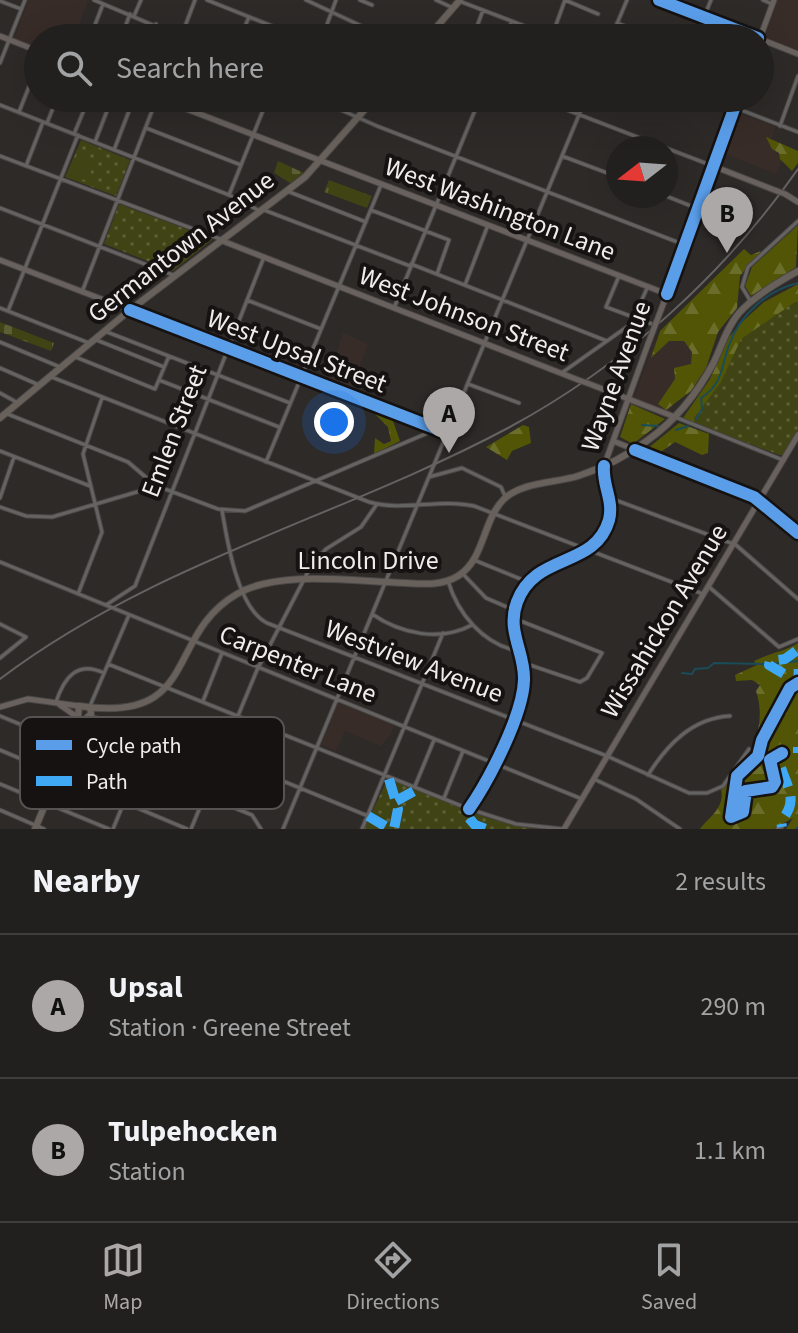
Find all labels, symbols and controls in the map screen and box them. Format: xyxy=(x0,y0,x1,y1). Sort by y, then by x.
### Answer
search box xyxy=(24,24,774,112)
icon: search xyxy=(52,46,96,90)
text: Search here xyxy=(116,47,264,90)
north arrow xyxy=(606,136,678,208)
street label: West Washington Lane xyxy=(379,148,621,270)
street label: Germantown Avenue xyxy=(80,162,282,332)
pin: B xyxy=(701,187,753,253)
street label: West Johnson Street xyxy=(354,257,575,371)
street label: Wayne Avenue xyxy=(572,296,660,456)
street label: West Upsal Street xyxy=(202,300,392,402)
street label: Emlen Street xyxy=(132,359,216,503)
pin: A xyxy=(423,387,475,453)
your location xyxy=(314,402,354,442)
street label: Wissahickon Avenue xyxy=(591,517,737,725)
street label: Lincoln Drive xyxy=(297,542,439,579)
street label: Westview Avenue xyxy=(320,610,508,712)
street label: Carpenter Lane xyxy=(214,616,382,712)
legend xyxy=(20,717,284,809)
text: Cycle path xyxy=(86,730,182,762)
text: Path xyxy=(86,766,128,798)
text: Nearby xyxy=(32,857,140,906)
text: 2 results xyxy=(675,863,766,900)
text: Upsal xyxy=(108,966,183,1009)
text: A xyxy=(51,988,65,1025)
text: 290 m xyxy=(700,988,766,1025)
text: Station · Greene Street xyxy=(108,1009,351,1046)
text: Tulpehocken xyxy=(108,1110,278,1153)
text: B xyxy=(50,1132,66,1169)
text: 1.1 km xyxy=(694,1132,766,1169)
text: Station xyxy=(108,1153,186,1190)
tab: Map xyxy=(101,1238,145,1318)
tab: Directions xyxy=(346,1238,439,1318)
tab: Saved xyxy=(641,1238,697,1318)

